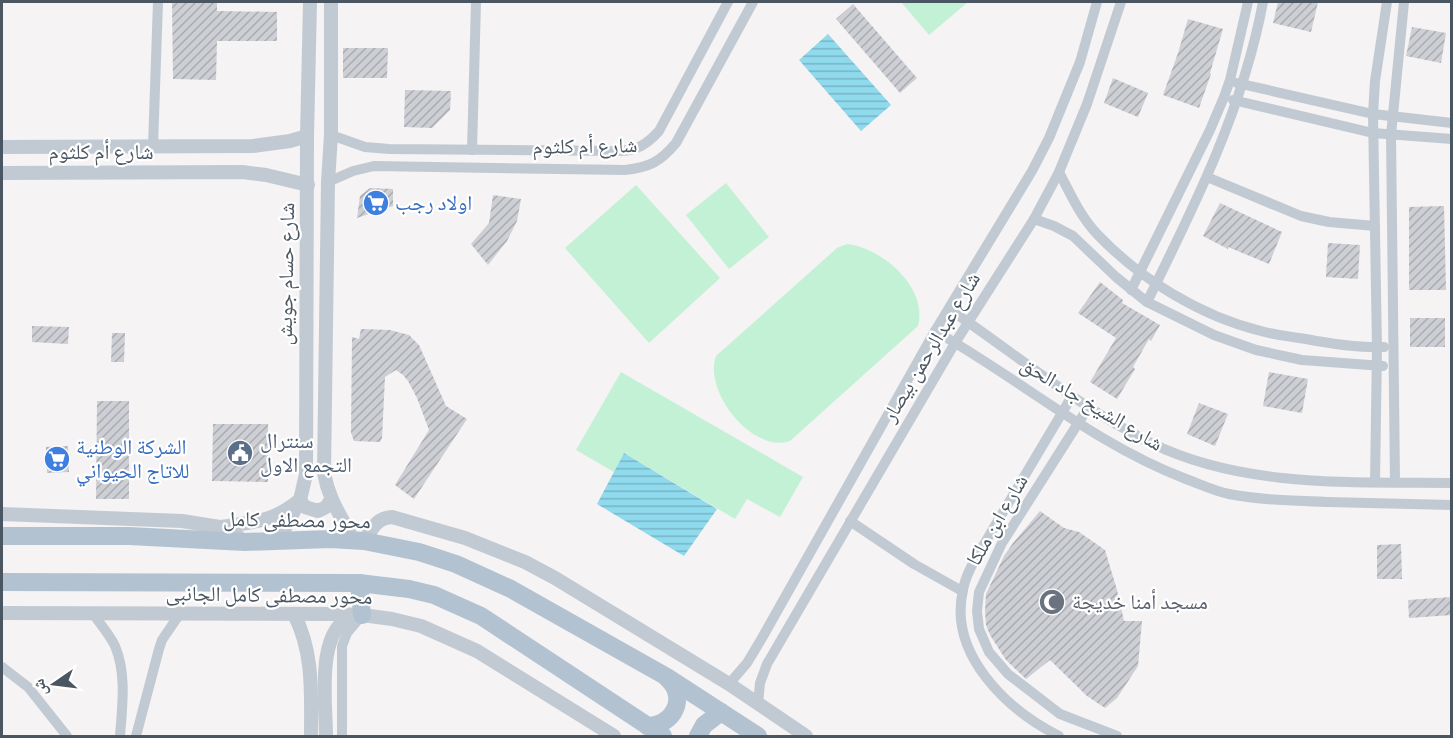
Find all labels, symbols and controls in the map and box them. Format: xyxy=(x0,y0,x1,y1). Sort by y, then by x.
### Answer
street label: شارع أم كلثوم xyxy=(532,130,638,162)
street label: شارع أم كلثوم xyxy=(48,137,154,167)
supermarket icon: اولاد رجب xyxy=(361,188,391,218)
place label: اولاد رجب xyxy=(395,188,472,218)
street label: شارع حسام جويش xyxy=(270,202,302,346)
street label: شارع عبدالرحمن بيصار xyxy=(874,266,988,429)
street label: شارع الشيخ جاد الحق xyxy=(1015,349,1169,459)
place label: سنترال التجمع الاول xyxy=(260,426,352,480)
place label: الشركة الوطنية للاتاج الحيواني xyxy=(76,432,189,487)
public building icon: سنترال التجمع الاول xyxy=(225,438,255,468)
supermarket icon: الشركة الوطنية للاتاج الحيواني xyxy=(42,444,72,474)
street label: شارع ابن ملكا xyxy=(959,469,1035,571)
street label: محور مصطفى كامل xyxy=(223,504,371,536)
street label: محور مصطفى كامل الجانبى xyxy=(165,578,373,612)
mosque icon: مسجد أمنا خديجة xyxy=(1037,587,1067,617)
place label: مسجد أمنا خديجة xyxy=(1072,587,1208,617)
north arrow xyxy=(24,654,84,714)
text: ش xyxy=(28,676,53,698)

